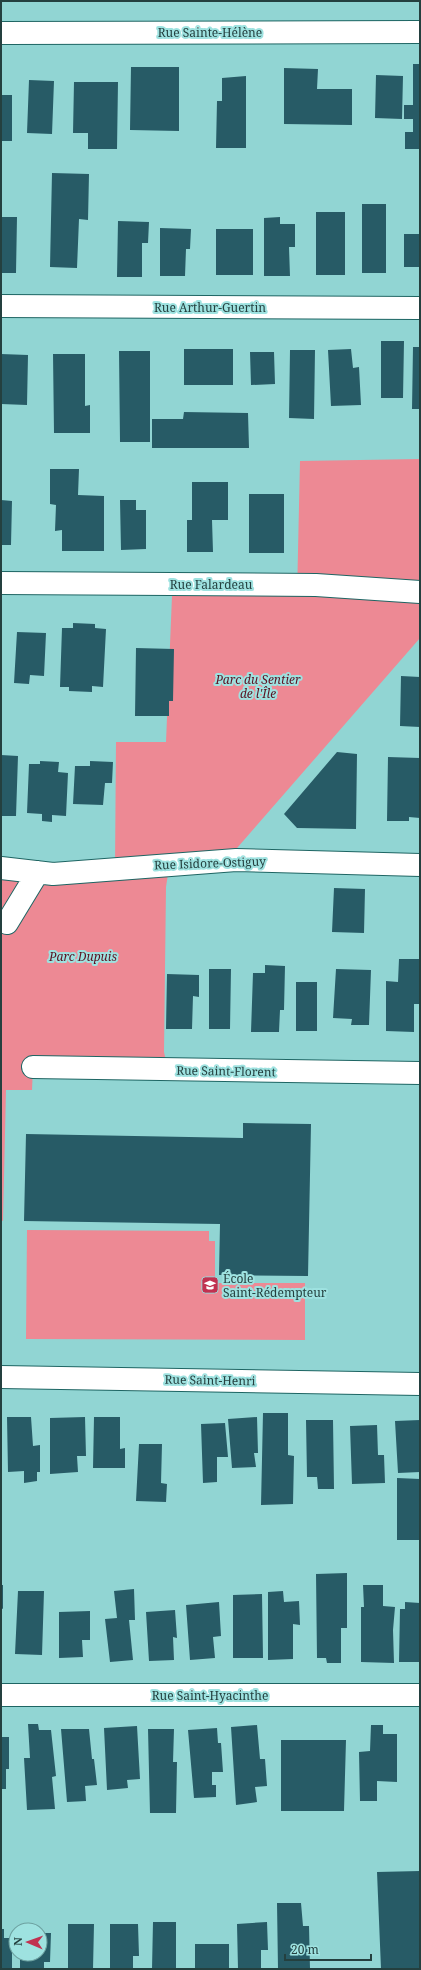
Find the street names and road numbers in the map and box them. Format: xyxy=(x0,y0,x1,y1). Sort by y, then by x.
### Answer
street label: Rue Sainte-Hélène xyxy=(158,24,262,41)
street label: Rue Arthur-Guertin xyxy=(154,299,266,316)
street label: Rue Falardeau xyxy=(170,576,253,593)
street label: Rue Isidore-Ostiguy xyxy=(154,853,266,873)
street label: Rue Saint-Florent xyxy=(176,1062,276,1080)
street label: Rue Saint-Henri xyxy=(164,1371,256,1389)
street label: Rue Saint-Hyacinthe xyxy=(152,1687,268,1704)

